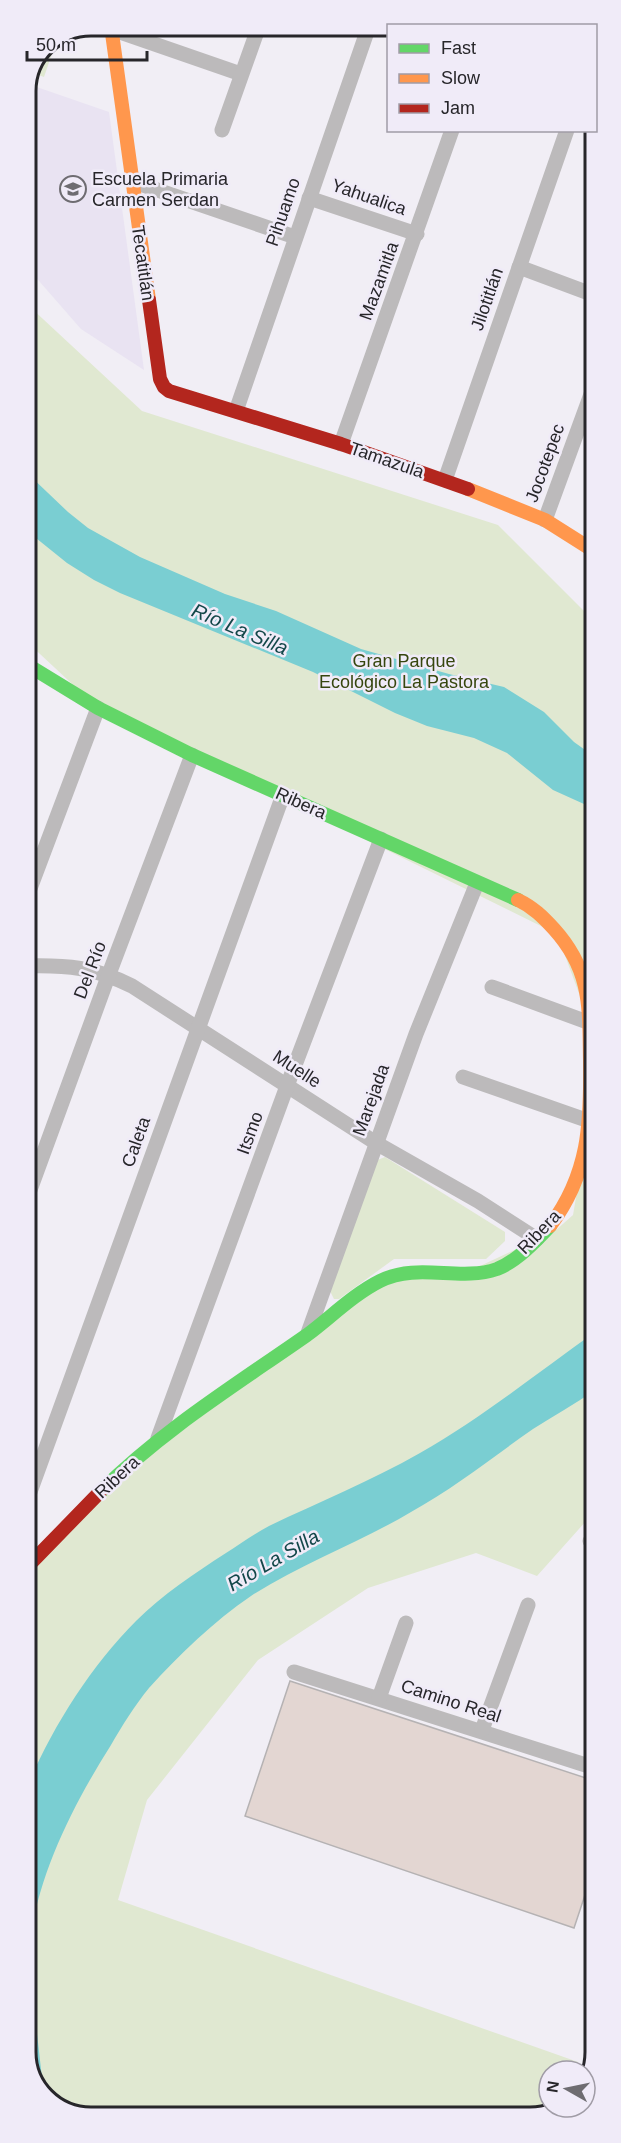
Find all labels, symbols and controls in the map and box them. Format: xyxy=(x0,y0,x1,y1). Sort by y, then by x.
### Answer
scale bar xyxy=(27,24,147,62)
legend xyxy=(387,24,597,132)
text: 50 m xyxy=(36,35,76,55)
text: Fast xyxy=(441,38,476,58)
text: Slow xyxy=(441,68,481,88)
text: Jam xyxy=(441,98,475,118)
place label: Escuela Primaria Carmen Serdan xyxy=(92,169,229,210)
school or university icon: Escuela Primaria Carmen Serdan xyxy=(58,174,88,204)
street label: Pihuamo xyxy=(262,175,304,249)
street label: Yahualica xyxy=(329,175,410,219)
street label: Tecatitlán xyxy=(128,224,158,302)
street label: Mazamitla xyxy=(356,238,403,323)
street label: Jilotitlán xyxy=(467,265,507,333)
street label: Jocotepec xyxy=(522,421,568,505)
street label: Tamazula xyxy=(347,438,428,482)
water label: Río La Silla xyxy=(189,599,291,659)
park label: Gran Parque Ecológico La Pastora xyxy=(319,651,490,692)
street label: Ribera xyxy=(273,783,330,823)
street label: Del Río xyxy=(70,938,110,1002)
street label: Muelle xyxy=(269,1046,325,1092)
street label: Marejada xyxy=(349,1060,394,1139)
street label: Itsmo xyxy=(233,1109,267,1157)
street label: Caleta xyxy=(118,1113,155,1170)
street label: Ribera xyxy=(513,1205,565,1258)
street label: Ribera xyxy=(91,1451,144,1502)
water label: Río La Silla xyxy=(223,1525,323,1595)
street label: Camino Real xyxy=(398,1675,504,1727)
north arrow xyxy=(537,2059,597,2119)
text: N xyxy=(543,2080,562,2094)

